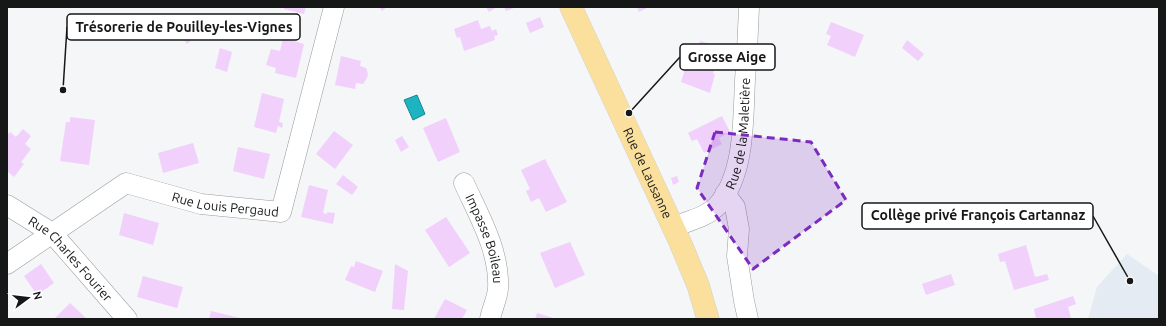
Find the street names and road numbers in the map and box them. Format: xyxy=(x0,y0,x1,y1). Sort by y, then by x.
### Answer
street label: Rue de la Maletière xyxy=(723,77,752,191)
street label: Rue de Lausanne xyxy=(621,125,675,221)
street label: Rue Louis Pergaud xyxy=(170,189,279,219)
street label: Impasse Boileau xyxy=(463,192,505,284)
street label: Rue Charles Fourier xyxy=(26,213,115,304)

